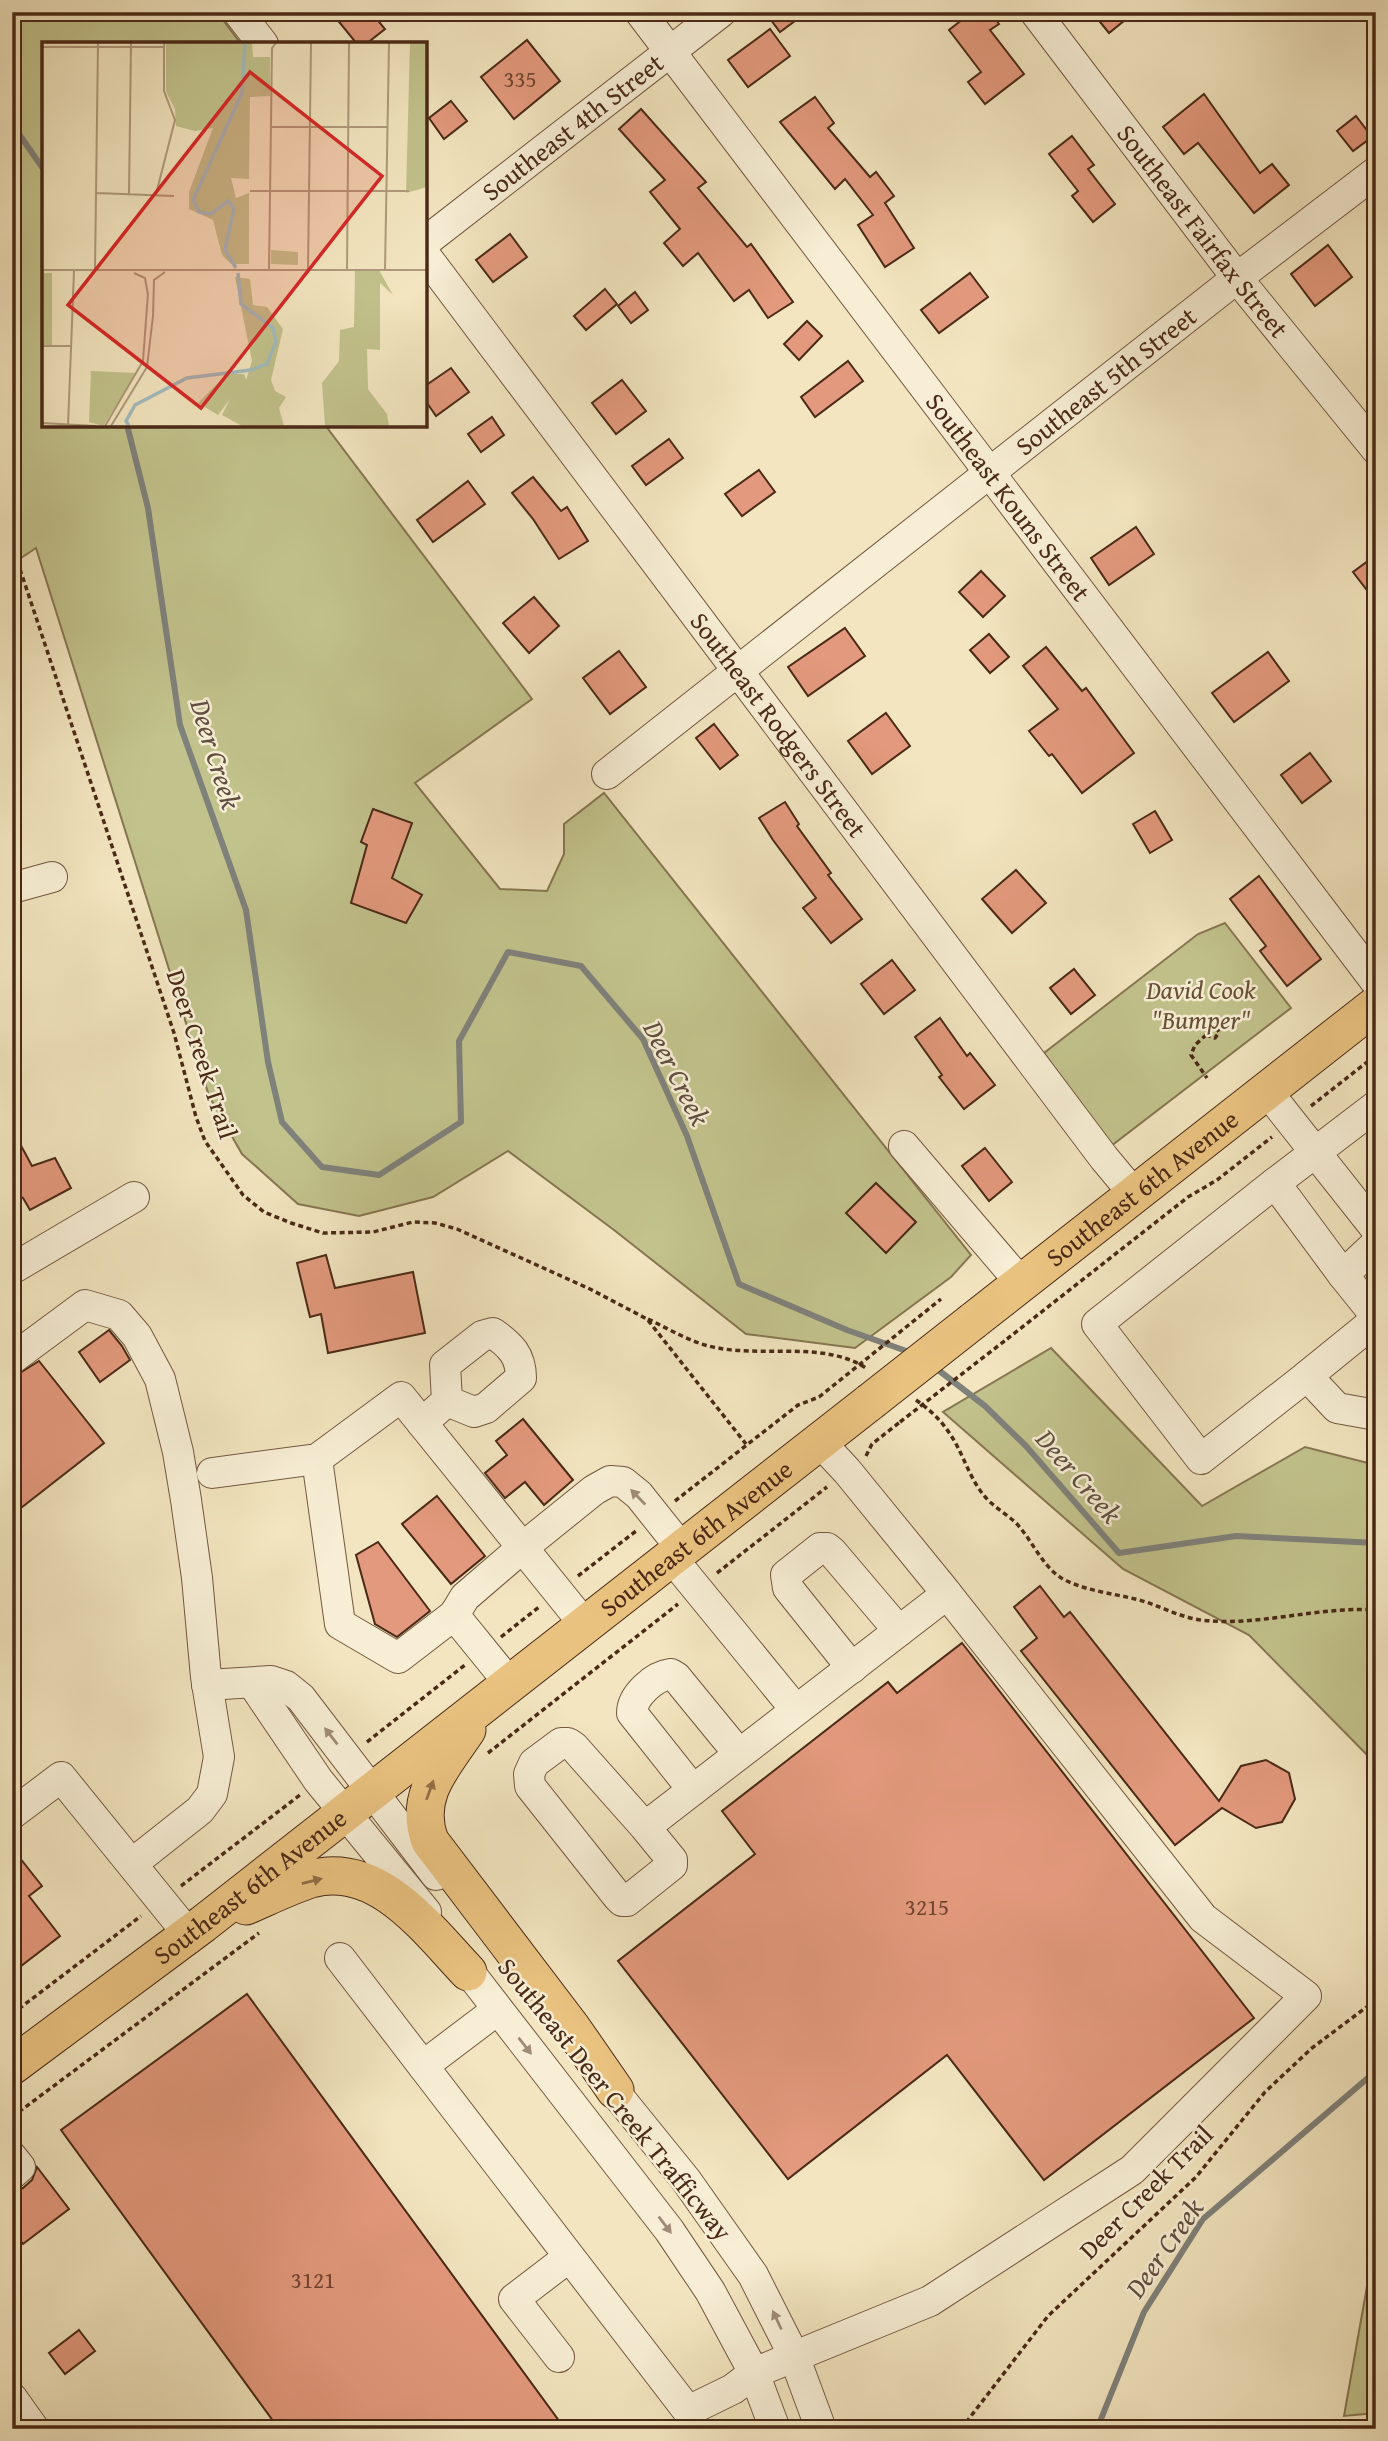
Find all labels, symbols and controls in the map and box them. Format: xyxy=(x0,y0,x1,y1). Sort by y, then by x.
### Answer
inset map xyxy=(42,42,427,427)
street label: Southeast 4th Street xyxy=(473,44,672,210)
house number: 335 xyxy=(503,62,537,95)
street label: Southeast Fairfax Street xyxy=(1108,116,1298,346)
street label: Southeast 5th Street xyxy=(1007,297,1205,465)
street label: Southeast Kouns Street xyxy=(917,384,1100,609)
street label: Southeast Rodgers Street xyxy=(681,604,877,846)
water label: Deer Creek xyxy=(180,693,253,814)
street label: Deer Creek Trail xyxy=(157,964,248,1144)
park label: David Cook "Bumper" xyxy=(1145,970,1256,1039)
water label: Deer Creek xyxy=(633,1012,722,1133)
street label: Southeast 6th Avenue xyxy=(1037,1100,1247,1276)
water label: Deer Creek xyxy=(1026,1419,1132,1532)
street label: Southeast 6th Avenue xyxy=(591,1450,800,1626)
one-way arrow xyxy=(630,1488,647,1505)
one-way arrow xyxy=(324,1728,339,1746)
one-way arrow xyxy=(425,1780,436,1801)
street label: Southeast 6th Avenue xyxy=(145,1799,355,1974)
one-way arrow xyxy=(301,1875,323,1886)
house number: 3215 xyxy=(905,1890,949,1923)
street label: Southeast Deer Creek Trafficway xyxy=(489,1949,742,2249)
one-way arrow xyxy=(517,2036,532,2054)
street label: Deer Creek Trail xyxy=(1073,2119,1219,2265)
water label: Deer Creek xyxy=(1118,2192,1210,2304)
one-way arrow xyxy=(657,2216,671,2234)
house number: 3121 xyxy=(291,2263,335,2296)
one-way arrow xyxy=(771,2310,783,2330)

